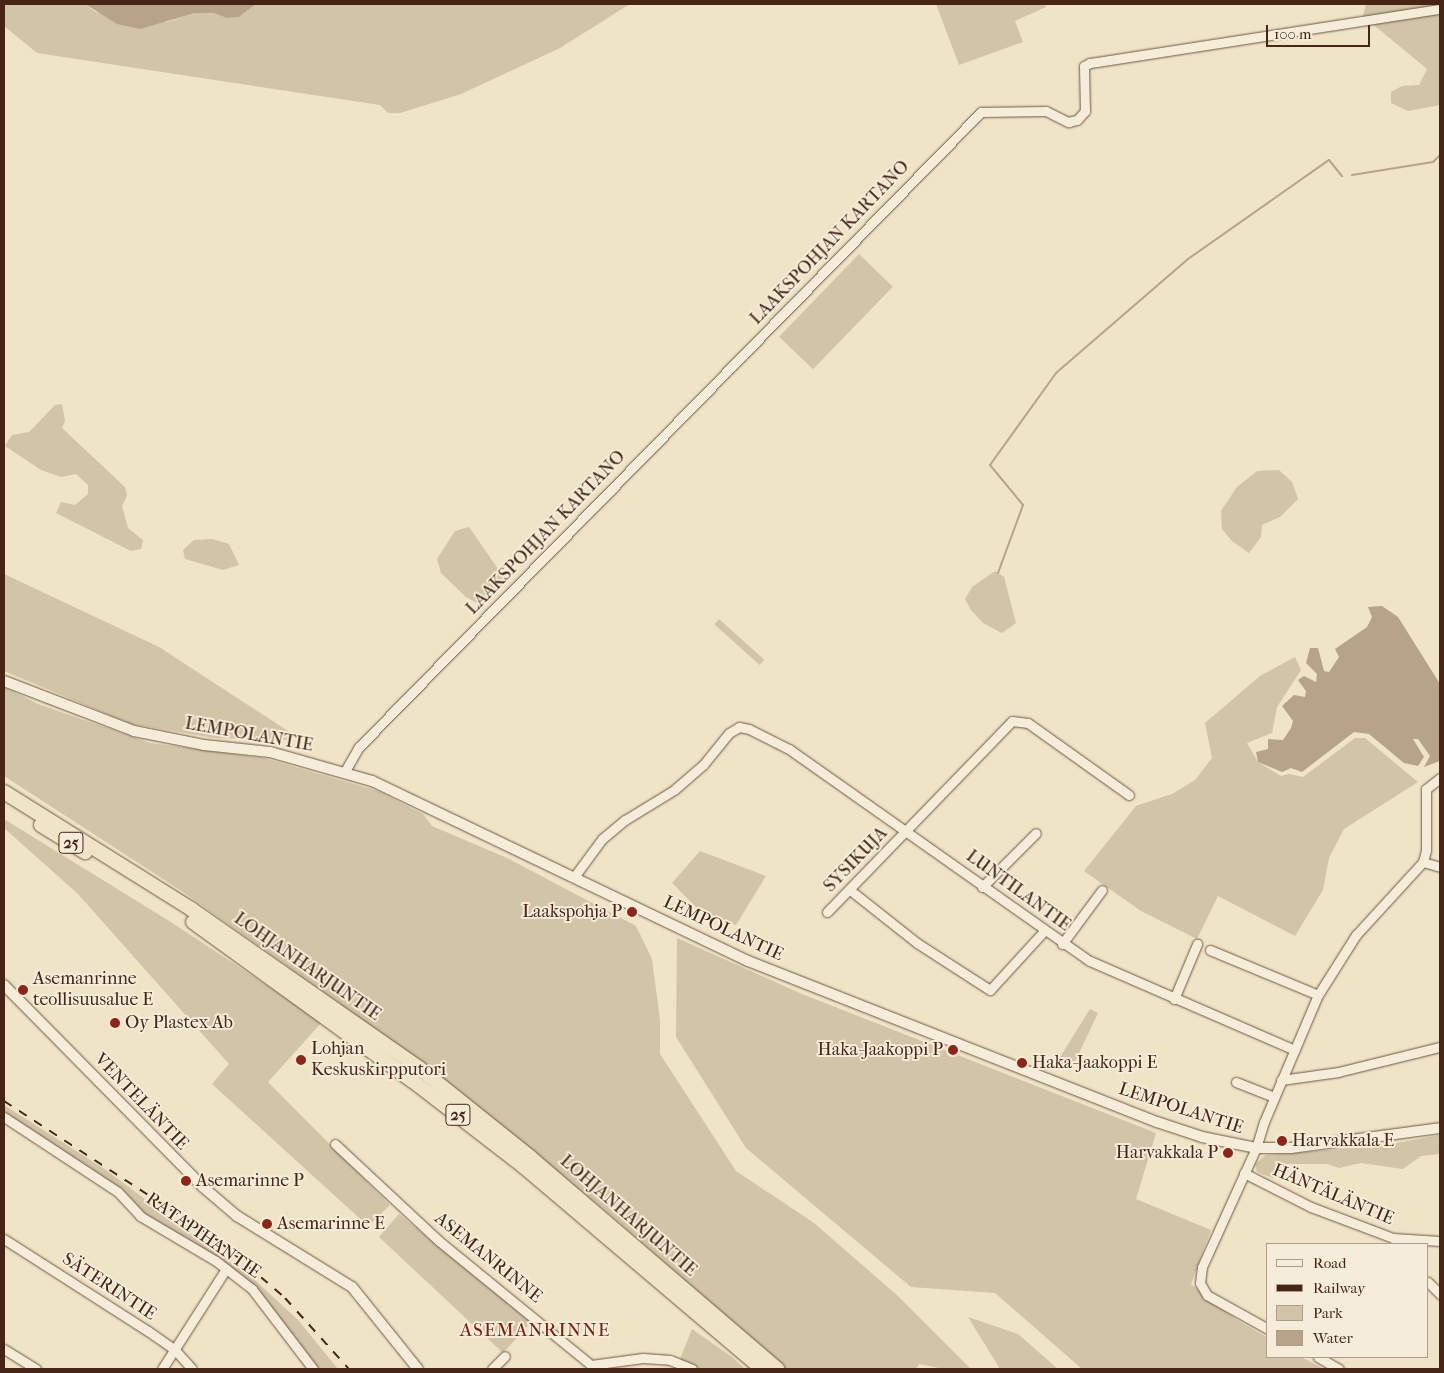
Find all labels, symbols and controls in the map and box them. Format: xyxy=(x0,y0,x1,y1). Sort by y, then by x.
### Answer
scale bar xyxy=(1269,15,1373,47)
text: 100 m xyxy=(1274,25,1312,43)
street label: LAAKSPOHJAN KARTANO xyxy=(746,156,914,330)
street label: LAAKSPOHJAN KARTANO xyxy=(462,446,630,620)
street label: LEMPOLANTIE xyxy=(183,713,315,757)
street label: SYSIKUJA xyxy=(820,823,892,897)
road number: 25 xyxy=(57,830,85,856)
street label: LUNTILANTIE xyxy=(961,846,1075,936)
street label: LEMPOLANTIE xyxy=(660,892,786,966)
place label: Laakspohja P xyxy=(522,901,622,923)
marker: Laakspohja P xyxy=(626,906,638,918)
street label: LOHJANHARJUNTIE xyxy=(229,908,385,1026)
place label: Asemanrinne teollisuusalue E xyxy=(33,969,153,1012)
marker: Asemanrinne teollisuusalue E xyxy=(17,984,29,996)
place label: Oy Plastex Ab xyxy=(125,1012,233,1034)
marker: Oy Plastex Ab xyxy=(109,1017,121,1029)
place label: Lohjan Keskuskirpputori xyxy=(311,1039,446,1082)
place label: Haka-Jaakoppi P xyxy=(818,1039,943,1061)
marker: Haka-Jaakoppi P xyxy=(947,1044,959,1056)
street label: VENTELÄNTIE xyxy=(89,1049,193,1155)
place label: Haka-Jaakoppi E xyxy=(1032,1052,1158,1074)
marker: Lohjan Keskuskirpputori xyxy=(295,1054,307,1066)
marker: Haka-Jaakoppi E xyxy=(1016,1057,1028,1069)
street label: LEMPOLANTIE xyxy=(1116,1079,1246,1139)
road number: 25 xyxy=(444,1102,472,1128)
place label: Harvakkala E xyxy=(1292,1130,1394,1152)
marker: Harvakkala E xyxy=(1276,1135,1288,1147)
place label: Harvakkala P xyxy=(1116,1142,1218,1164)
marker: Harvakkala P xyxy=(1222,1147,1234,1159)
street label: LOHJANHARJUNTIE xyxy=(555,1151,701,1281)
street label: HÄNTÄLÄNTIE xyxy=(1269,1160,1397,1230)
place label: Asemarinne P xyxy=(196,1170,304,1192)
marker: Asemarinne P xyxy=(180,1175,192,1187)
street label: RATAPIHANTIE xyxy=(141,1188,265,1284)
street label: ASEMANRINNE xyxy=(430,1208,546,1308)
place label: Asemarinne E xyxy=(277,1213,385,1235)
marker: Asemarinne E xyxy=(261,1218,273,1230)
legend xyxy=(1266,1243,1429,1358)
street label: SÄTERINTIE xyxy=(58,1249,160,1325)
text: Road xyxy=(1313,1254,1346,1272)
text: Railway xyxy=(1313,1279,1365,1297)
text: Park xyxy=(1313,1304,1343,1322)
district label: ASEMANRINNE xyxy=(458,1320,612,1342)
text: Water xyxy=(1313,1329,1353,1347)

